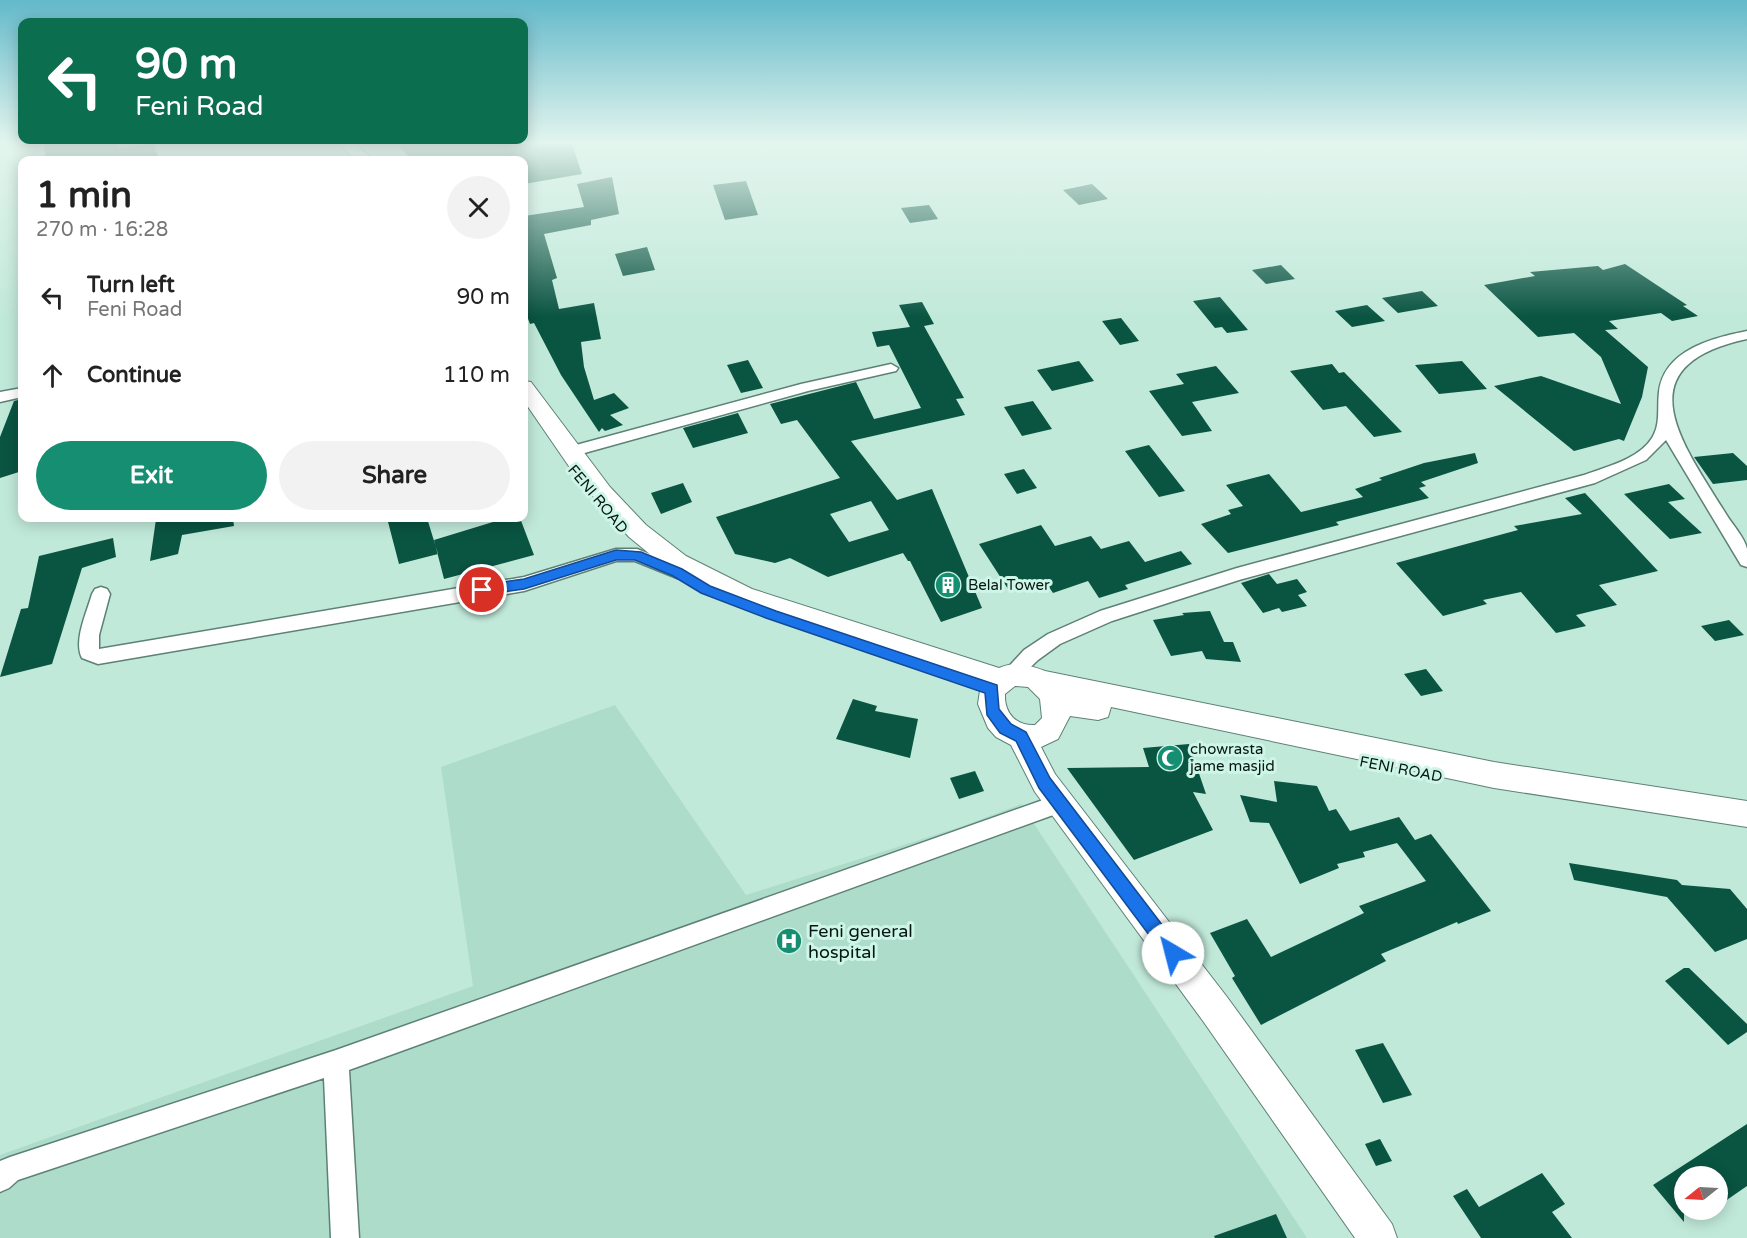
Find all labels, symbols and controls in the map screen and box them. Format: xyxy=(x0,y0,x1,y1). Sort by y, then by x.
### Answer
text: 90 m xyxy=(135,39,237,90)
icon: left xyxy=(36,42,114,120)
text: Feni Road xyxy=(135,90,264,123)
text: 1 min xyxy=(36,174,132,217)
button: close xyxy=(447,176,510,239)
text: 270 m · 16:28 xyxy=(36,218,168,242)
text: Turn left xyxy=(87,272,175,298)
icon: left xyxy=(36,281,69,314)
text: 90 m xyxy=(456,284,510,310)
text: Feni Road xyxy=(87,298,182,322)
icon: ahead xyxy=(36,359,69,392)
text: Continue xyxy=(87,362,182,388)
text: 110 m xyxy=(443,362,510,388)
button: Exit xyxy=(36,441,267,510)
button: Share xyxy=(279,441,510,510)
street label: FENI ROAD xyxy=(564,461,632,537)
pin xyxy=(456,564,507,615)
building icon: Belal Tower xyxy=(933,570,963,600)
icon: arrive xyxy=(465,573,498,606)
place label: Belal Tower xyxy=(968,576,1050,594)
place label: chowrasta jame masjid xyxy=(1189,740,1275,775)
mosque icon: chowrasta jame masjid xyxy=(1155,743,1185,773)
street label: FENI ROAD xyxy=(1358,752,1444,786)
place label: Feni general hospital xyxy=(808,920,913,963)
position arrow xyxy=(1141,921,1205,985)
hospital icon: Feni general hospital xyxy=(774,926,804,956)
north arrow xyxy=(1674,1166,1728,1220)
map controls xyxy=(1674,1166,1728,1220)

